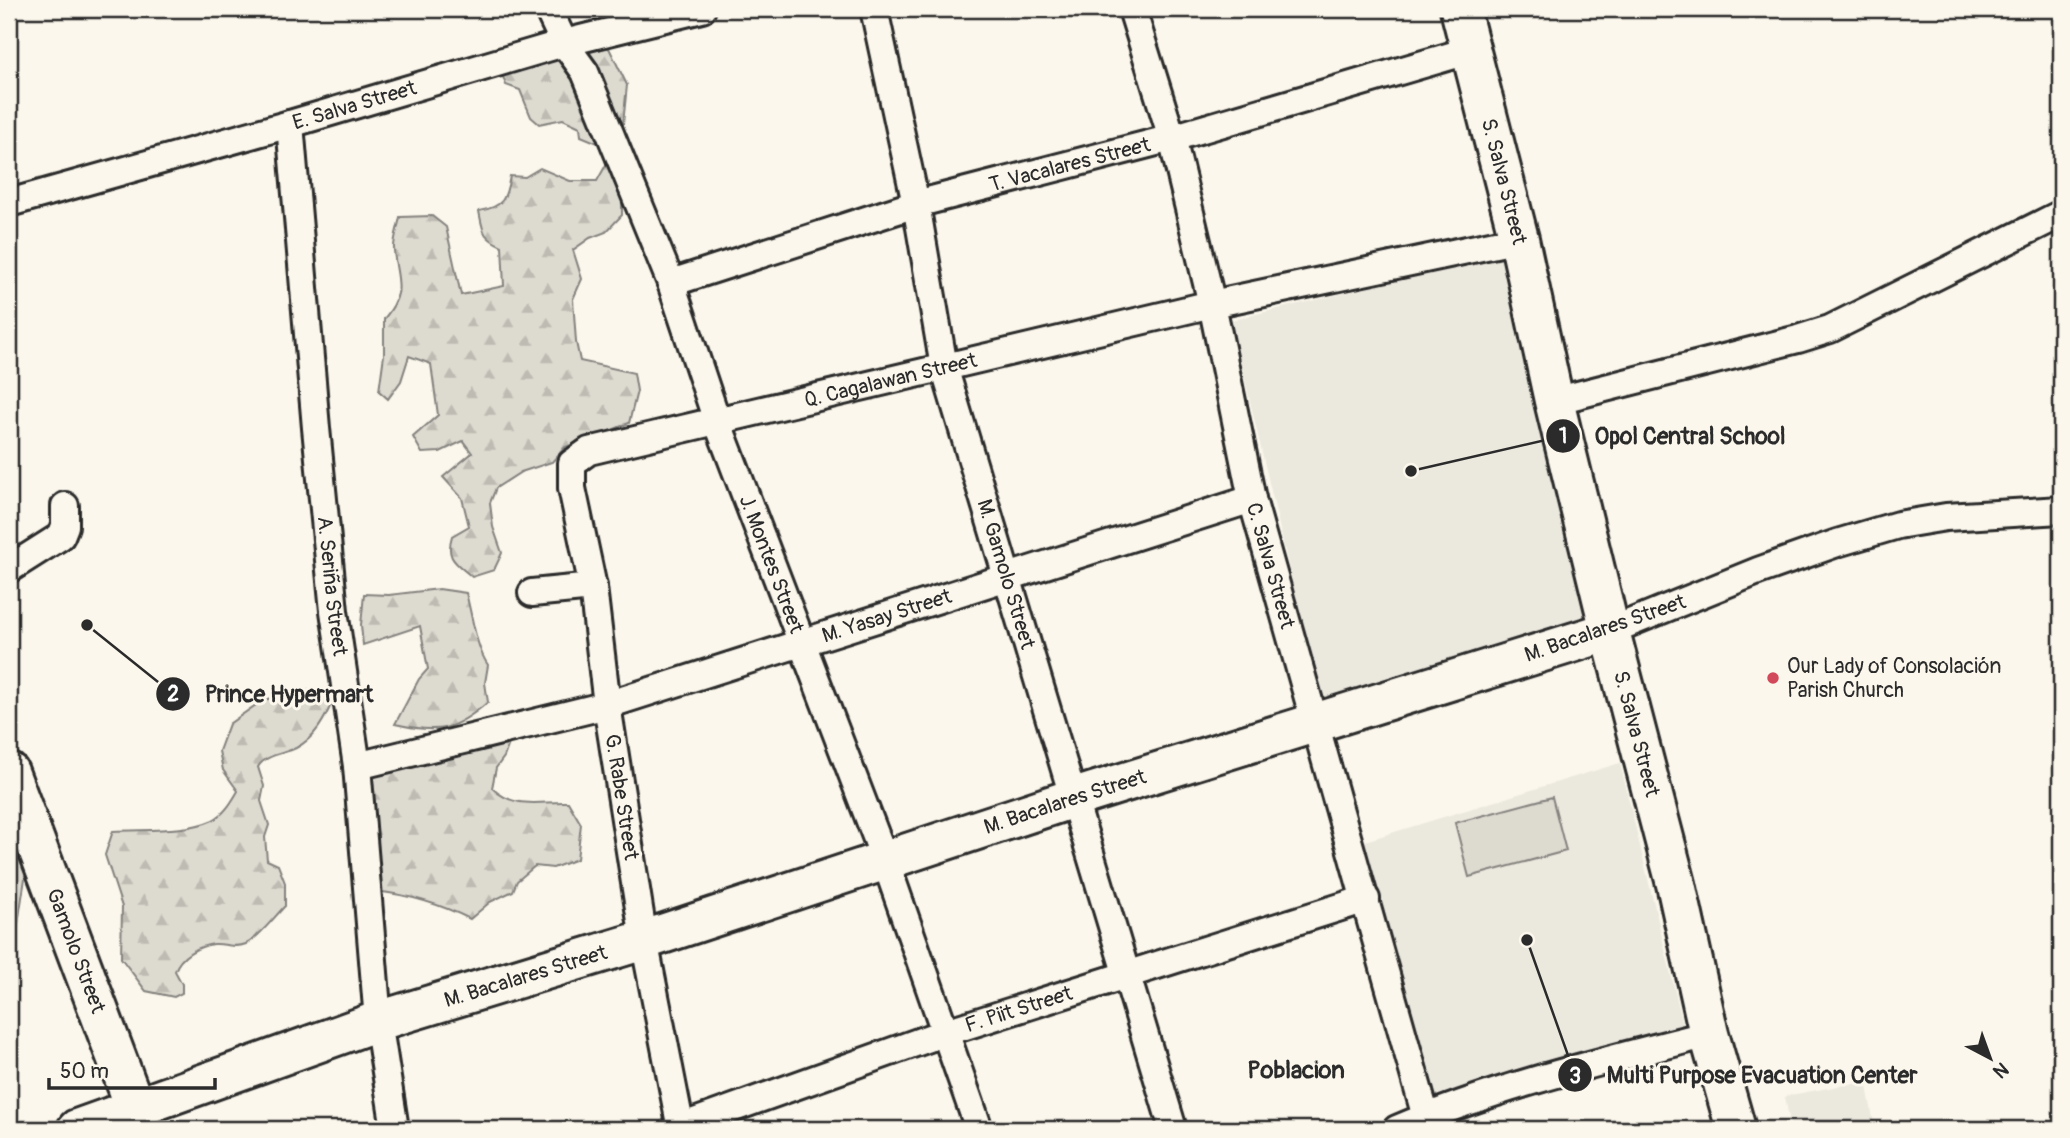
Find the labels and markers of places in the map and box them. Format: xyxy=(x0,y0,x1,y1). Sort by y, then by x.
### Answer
callout: Opol Central School xyxy=(1545,414,1799,458)
place label: Our Lady of Consolación Parish Church xyxy=(1787,653,2001,704)
marker: Our Lady of Consolación Parish Church xyxy=(1765,670,1781,686)
callout: Prince Hypermart xyxy=(156,672,388,716)
callout: Multi Purpose Evacuation Center xyxy=(1558,1053,1932,1097)

